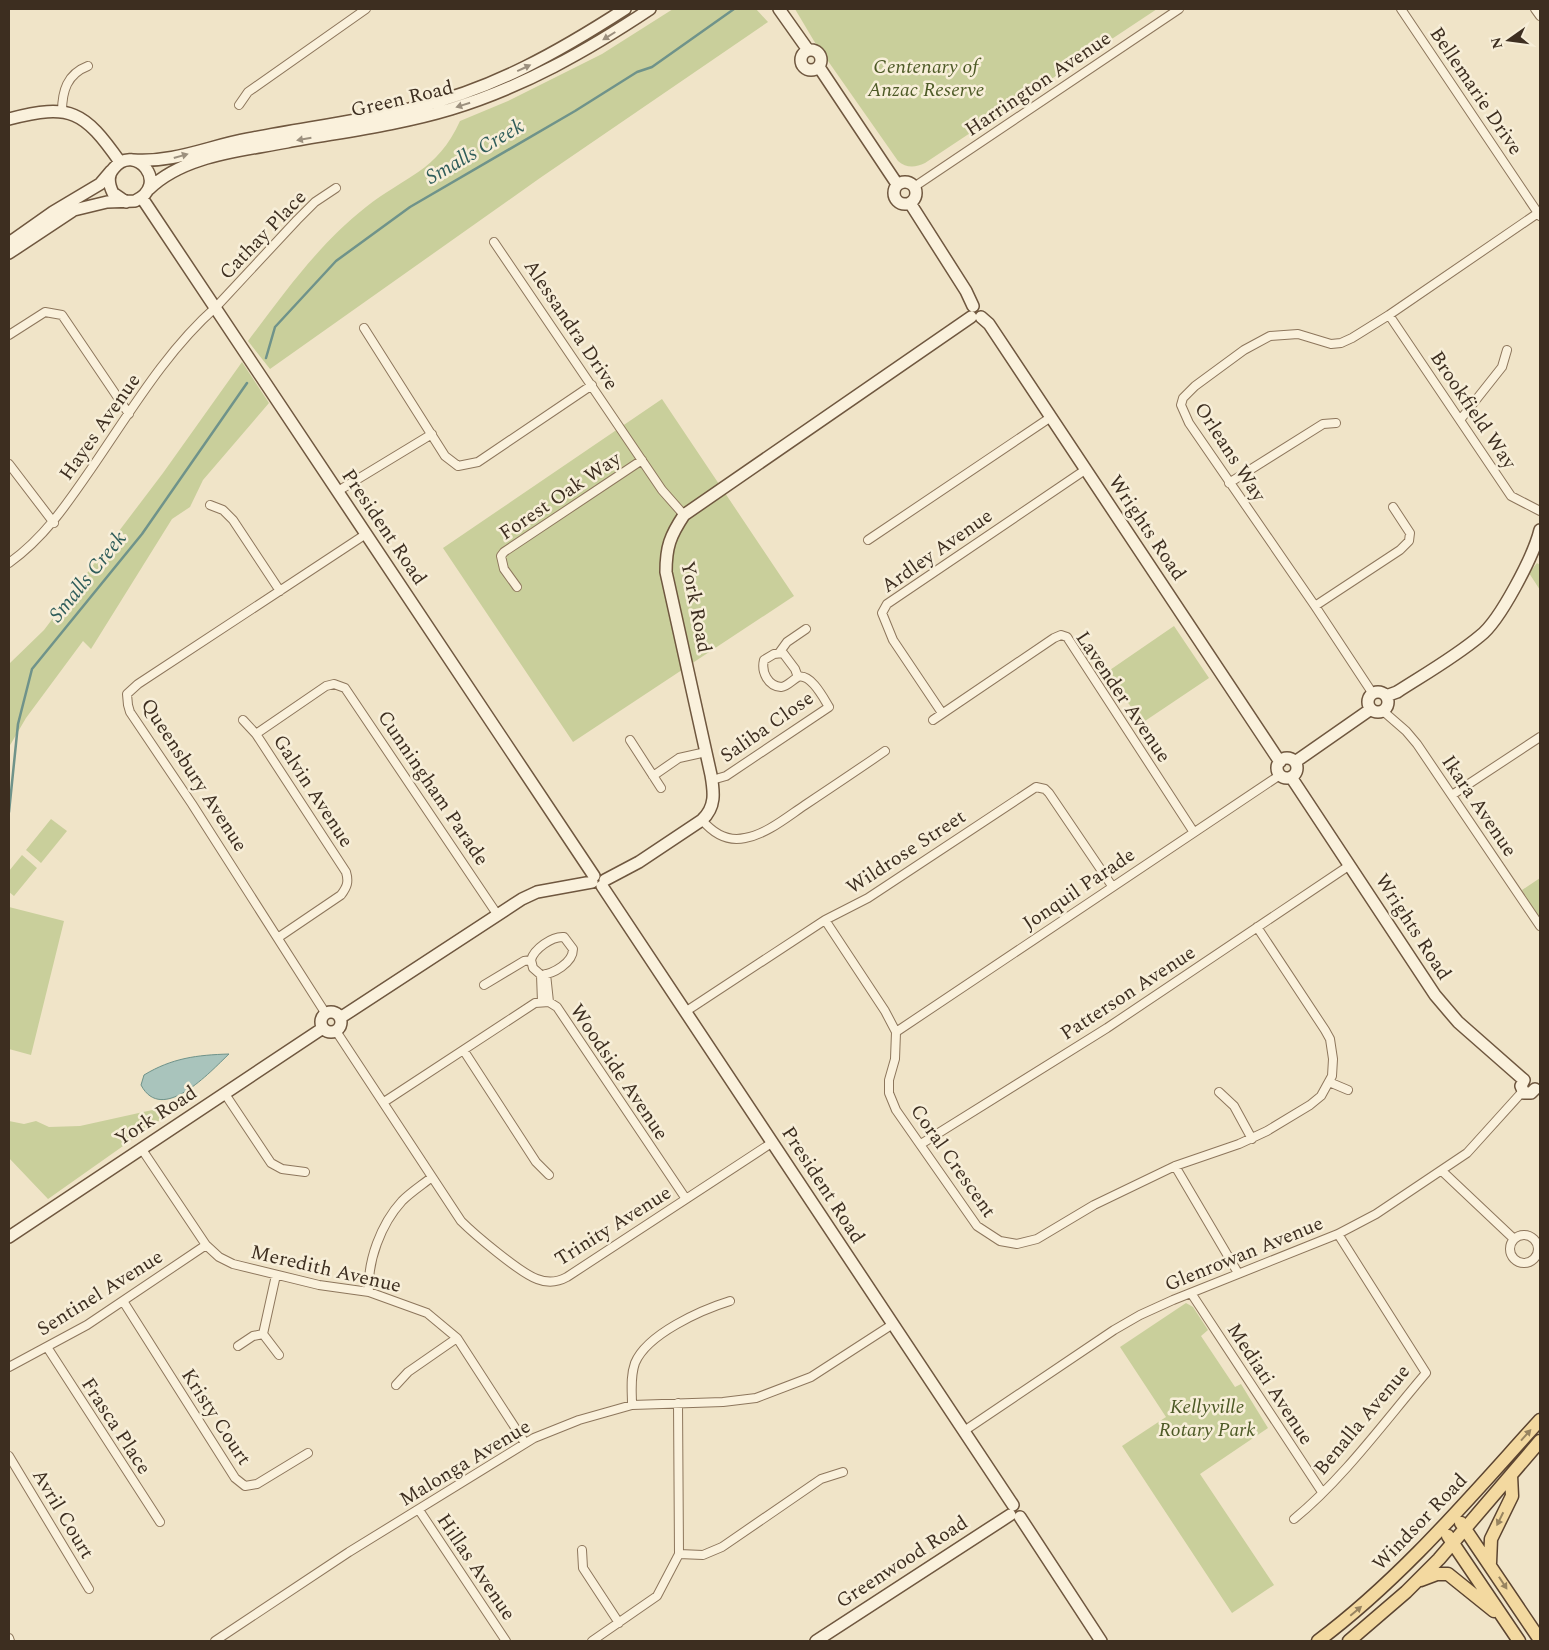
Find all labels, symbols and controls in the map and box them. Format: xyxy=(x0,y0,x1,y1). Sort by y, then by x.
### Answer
north arrow xyxy=(1484,15,1534,65)
street label: Bellemarie Drive xyxy=(1422,21,1530,161)
street label: Harrington Avenue xyxy=(959,24,1117,144)
one-way arrow xyxy=(603,31,616,40)
text: N xyxy=(1485,35,1508,51)
park label: Centenary of Anzac Reserve xyxy=(867,52,984,105)
one-way arrow xyxy=(517,64,531,72)
street label: Green Road xyxy=(348,73,456,125)
one-way arrow xyxy=(455,102,470,110)
water label: Smalls Creek xyxy=(420,111,531,193)
one-way arrow xyxy=(296,135,312,143)
one-way arrow xyxy=(174,152,189,160)
street label: Cathay Place xyxy=(212,183,314,287)
street label: Alessandra Drive xyxy=(516,254,626,396)
street label: Brookfield Way xyxy=(1422,345,1525,476)
street label: Hayes Avenue xyxy=(52,367,148,487)
street label: Orleans Way xyxy=(1187,396,1274,509)
street label: Forest Oak Way xyxy=(493,443,628,548)
street label: President Road xyxy=(334,463,434,591)
street label: Wrights Road xyxy=(1101,469,1193,587)
street label: Ardley Avenue xyxy=(875,501,999,601)
water label: Smalls Creek xyxy=(41,524,135,630)
street label: York Road xyxy=(672,559,720,655)
street label: Lavender Avenue xyxy=(1068,625,1178,769)
street label: Saliba Close xyxy=(714,684,820,770)
street label: Queensbury Avenue xyxy=(133,692,255,858)
street label: Cunningham Parade xyxy=(370,704,496,872)
street label: Galvin Avenue xyxy=(265,729,361,853)
street label: Ikara Avenue xyxy=(1434,749,1524,863)
street label: Wildrose Street xyxy=(840,802,972,902)
street label: Jonquil Parade xyxy=(1017,840,1141,938)
street label: Wrights Road xyxy=(1367,868,1459,986)
street label: Patterson Avenue xyxy=(1054,938,1202,1048)
street label: Woodside Avenue xyxy=(562,998,676,1146)
street label: York Road xyxy=(109,1078,203,1154)
street label: Coral Crescent xyxy=(903,1098,1003,1224)
street label: President Road xyxy=(774,1120,872,1250)
street label: Trinity Avenue xyxy=(549,1178,677,1274)
street label: Glenrowan Avenue xyxy=(1160,1208,1328,1300)
street label: Meredith Avenue xyxy=(248,1237,404,1301)
street label: Sentinel Avenue xyxy=(31,1242,169,1344)
street label: Mediati Avenue xyxy=(1219,1317,1321,1451)
street label: Benalla Avenue xyxy=(1307,1358,1417,1482)
street label: Kristy Court xyxy=(173,1363,259,1471)
street label: Frasca Place xyxy=(73,1372,159,1480)
park label: Kellyville Rotary Park xyxy=(1158,1392,1256,1445)
street label: Malonga Avenue xyxy=(394,1412,536,1514)
one-way arrow xyxy=(1520,1430,1532,1442)
street label: Avril Court xyxy=(24,1463,102,1565)
street label: Windsor Road xyxy=(1365,1466,1475,1578)
street label: Hillas Avenue xyxy=(429,1507,523,1627)
street label: Greenwood Road xyxy=(830,1508,974,1616)
one-way arrow xyxy=(1496,1512,1504,1527)
one-way arrow xyxy=(1498,1576,1508,1590)
one-way arrow xyxy=(1350,1605,1363,1616)

